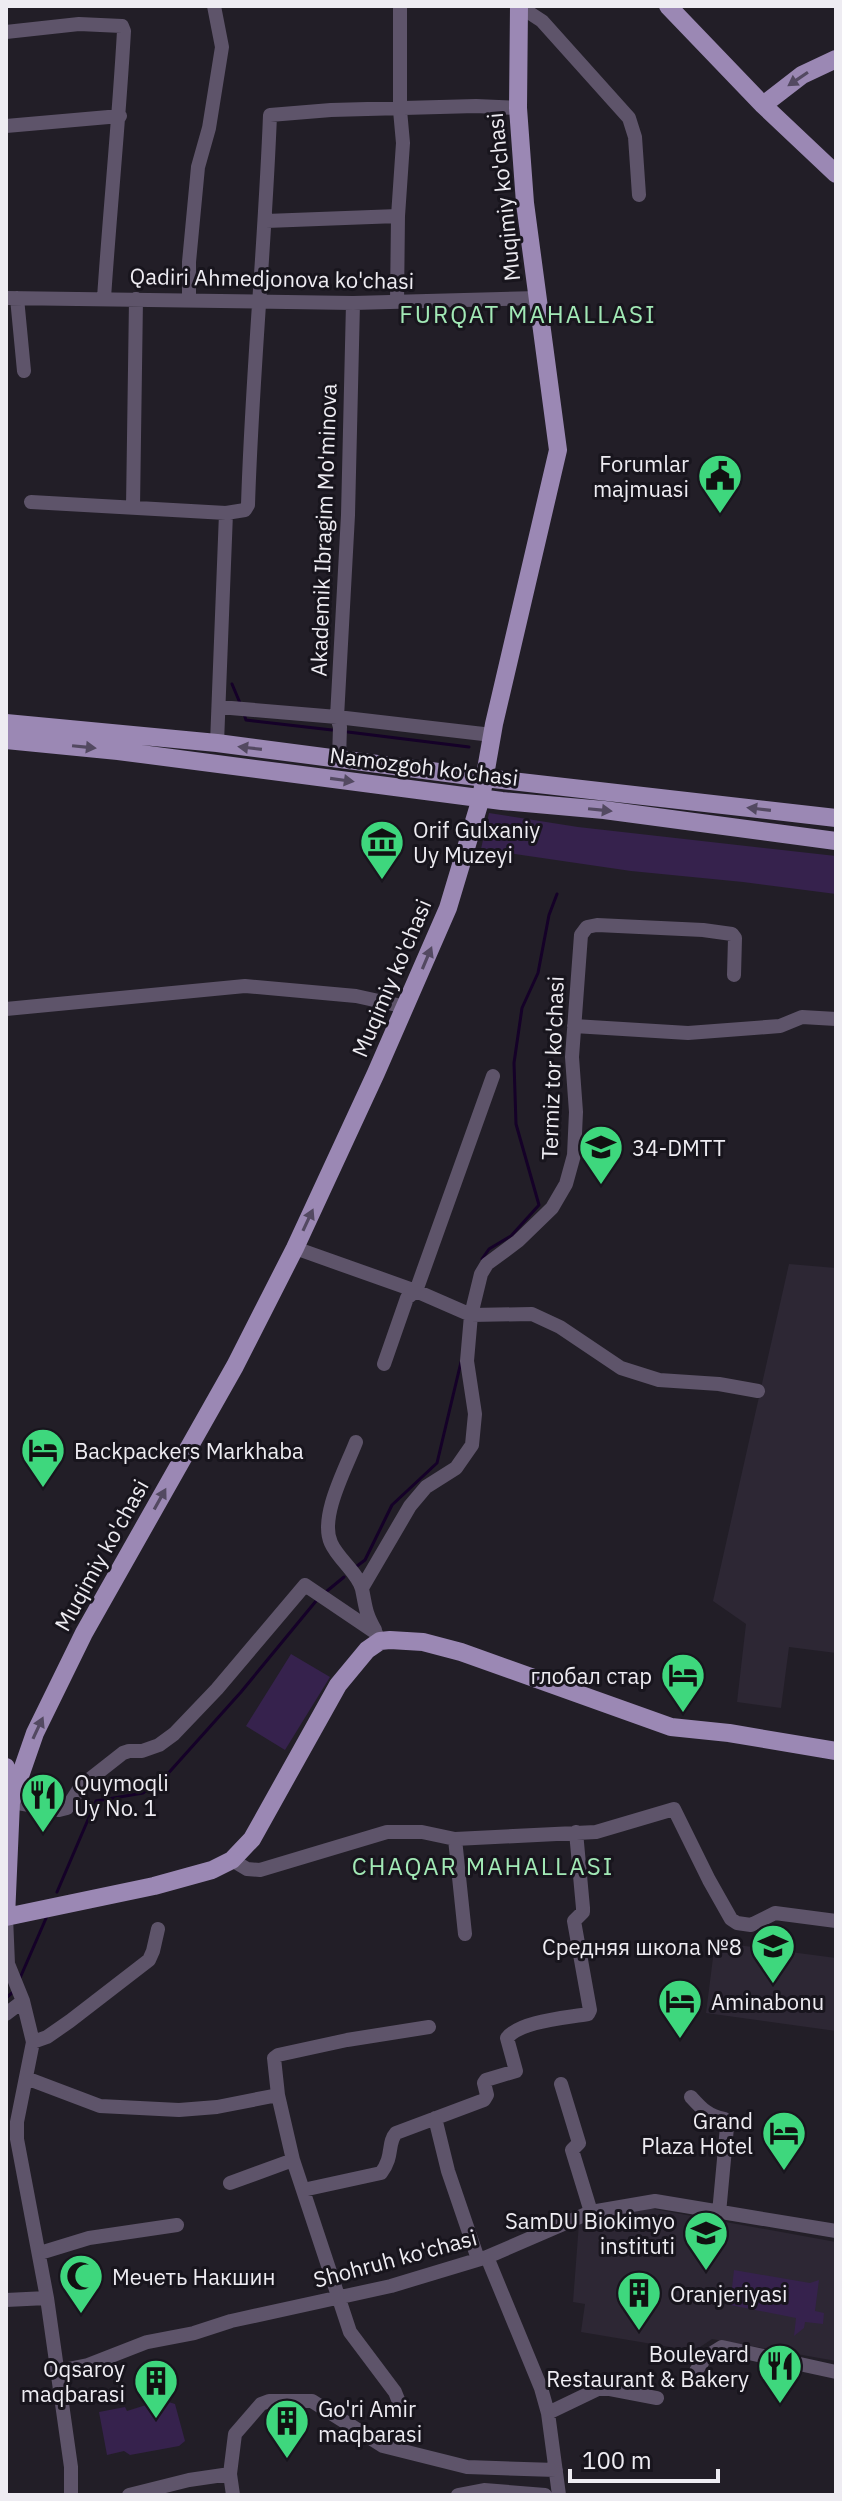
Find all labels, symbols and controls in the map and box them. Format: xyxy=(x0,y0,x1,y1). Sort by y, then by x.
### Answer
one-way arrow xyxy=(787,71,808,86)
street label: Muqimiy ko'chasi xyxy=(480,111,526,283)
street label: Qadiri Ahmedjonova ko'chasi xyxy=(130,261,414,295)
district label: FURQAT MAHALLASI xyxy=(399,298,657,330)
street label: Akademik Ibragim Mo'minova xyxy=(303,383,343,677)
place label: Forumlar majmuasi xyxy=(593,449,689,503)
public building icon: Forumlar majmuasi xyxy=(696,452,744,515)
street label: Namozgoh ko'chasi xyxy=(328,740,520,792)
one-way arrow xyxy=(72,741,97,754)
one-way arrow xyxy=(237,741,262,754)
one-way arrow xyxy=(329,773,354,786)
one-way arrow xyxy=(746,802,771,815)
one-way arrow xyxy=(588,803,613,816)
place label: Orif Gulxaniy Uy Muzeyi xyxy=(413,815,540,869)
museum icon: Orif Gulxaniy Uy Muzeyi xyxy=(358,818,406,881)
street label: Muqimiy ko'chasi xyxy=(345,895,437,1061)
one-way arrow xyxy=(421,946,434,970)
street label: Termiz tor ko'chasi xyxy=(534,975,570,1161)
school or university icon: 34-DMTT xyxy=(577,1123,625,1186)
place label: 34-DMTT xyxy=(632,1133,726,1162)
one-way arrow xyxy=(301,1208,315,1232)
hotel icon: Backpackers Markhaba xyxy=(19,1426,67,1489)
place label: Backpackers Markhaba xyxy=(74,1436,304,1465)
street label: Muqimiy ko'chasi xyxy=(47,1474,155,1636)
one-way arrow xyxy=(153,1488,167,1510)
hotel icon: глобал стар xyxy=(659,1651,707,1714)
place label: глобал стар xyxy=(530,1661,652,1690)
one-way arrow xyxy=(31,1717,44,1740)
place label: Quymoqli Uy No. 1 xyxy=(74,1768,169,1822)
restaurant icon: Quymoqli Uy No. 1 xyxy=(19,1771,67,1834)
district label: CHAQAR MAHALLASI xyxy=(352,1850,614,1882)
school or university icon: Средняя школа №8 xyxy=(749,1922,797,1985)
place label: Средняя школа №8 xyxy=(542,1932,742,1961)
hotel icon: Aminabonu xyxy=(656,1977,704,2040)
place label: Aminabonu xyxy=(711,1987,824,2016)
place label: Grand Plaza Hotel xyxy=(641,2106,753,2160)
hotel icon: Grand Plaza Hotel xyxy=(760,2109,808,2172)
place label: SamDU Biokimyo instituti xyxy=(505,2206,675,2260)
school or university icon: SamDU Biokimyo instituti xyxy=(682,2209,730,2272)
street label: Shohruh ko'chasi xyxy=(310,2222,480,2294)
mosque icon: Мечеть Накшин xyxy=(57,2252,105,2315)
place label: Мечеть Накшин xyxy=(112,2262,275,2291)
building icon: Oranjeriyasi xyxy=(615,2269,663,2332)
place label: Oranjeriyasi xyxy=(670,2279,788,2308)
place label: Boulevard Restaurant & Bakery xyxy=(546,2339,749,2393)
restaurant icon: Boulevard Restaurant & Bakery xyxy=(756,2342,804,2405)
place label: Oqsaroy maqbarasi xyxy=(21,2354,125,2408)
building icon: Oqsaroy maqbarasi xyxy=(132,2357,180,2420)
place label: Go'ri Amir maqbarasi xyxy=(318,2394,422,2448)
building icon: Go'ri Amir maqbarasi xyxy=(263,2397,311,2460)
scale bar xyxy=(570,2433,718,2483)
text: 100 m xyxy=(582,2444,652,2476)

